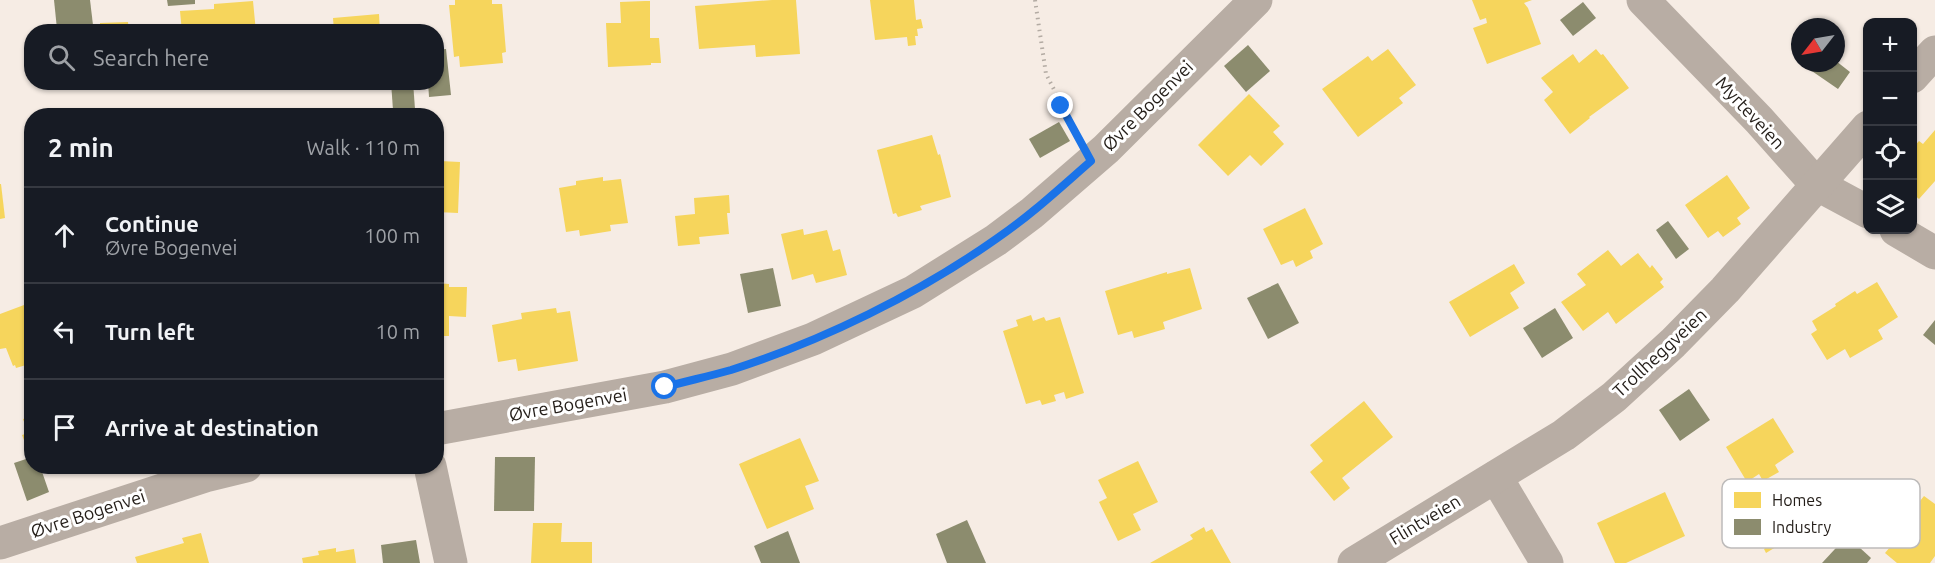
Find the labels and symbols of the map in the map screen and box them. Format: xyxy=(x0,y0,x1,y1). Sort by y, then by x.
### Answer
north arrow xyxy=(1791,18,1845,72)
street label: Øvre Bogenvei xyxy=(1098,56,1196,154)
street label: Myrteveien xyxy=(1712,72,1789,153)
route end xyxy=(1047,92,1073,118)
street label: Trollheggveien xyxy=(1609,304,1710,401)
route start xyxy=(651,373,677,399)
street label: Øvre Bogenvei xyxy=(507,384,628,424)
legend xyxy=(1722,479,1920,548)
street label: Øvre Bogenvei xyxy=(28,485,147,541)
street label: Flintveien xyxy=(1385,490,1464,548)
text: Homes xyxy=(1772,491,1822,509)
text: Industry xyxy=(1772,518,1831,536)

